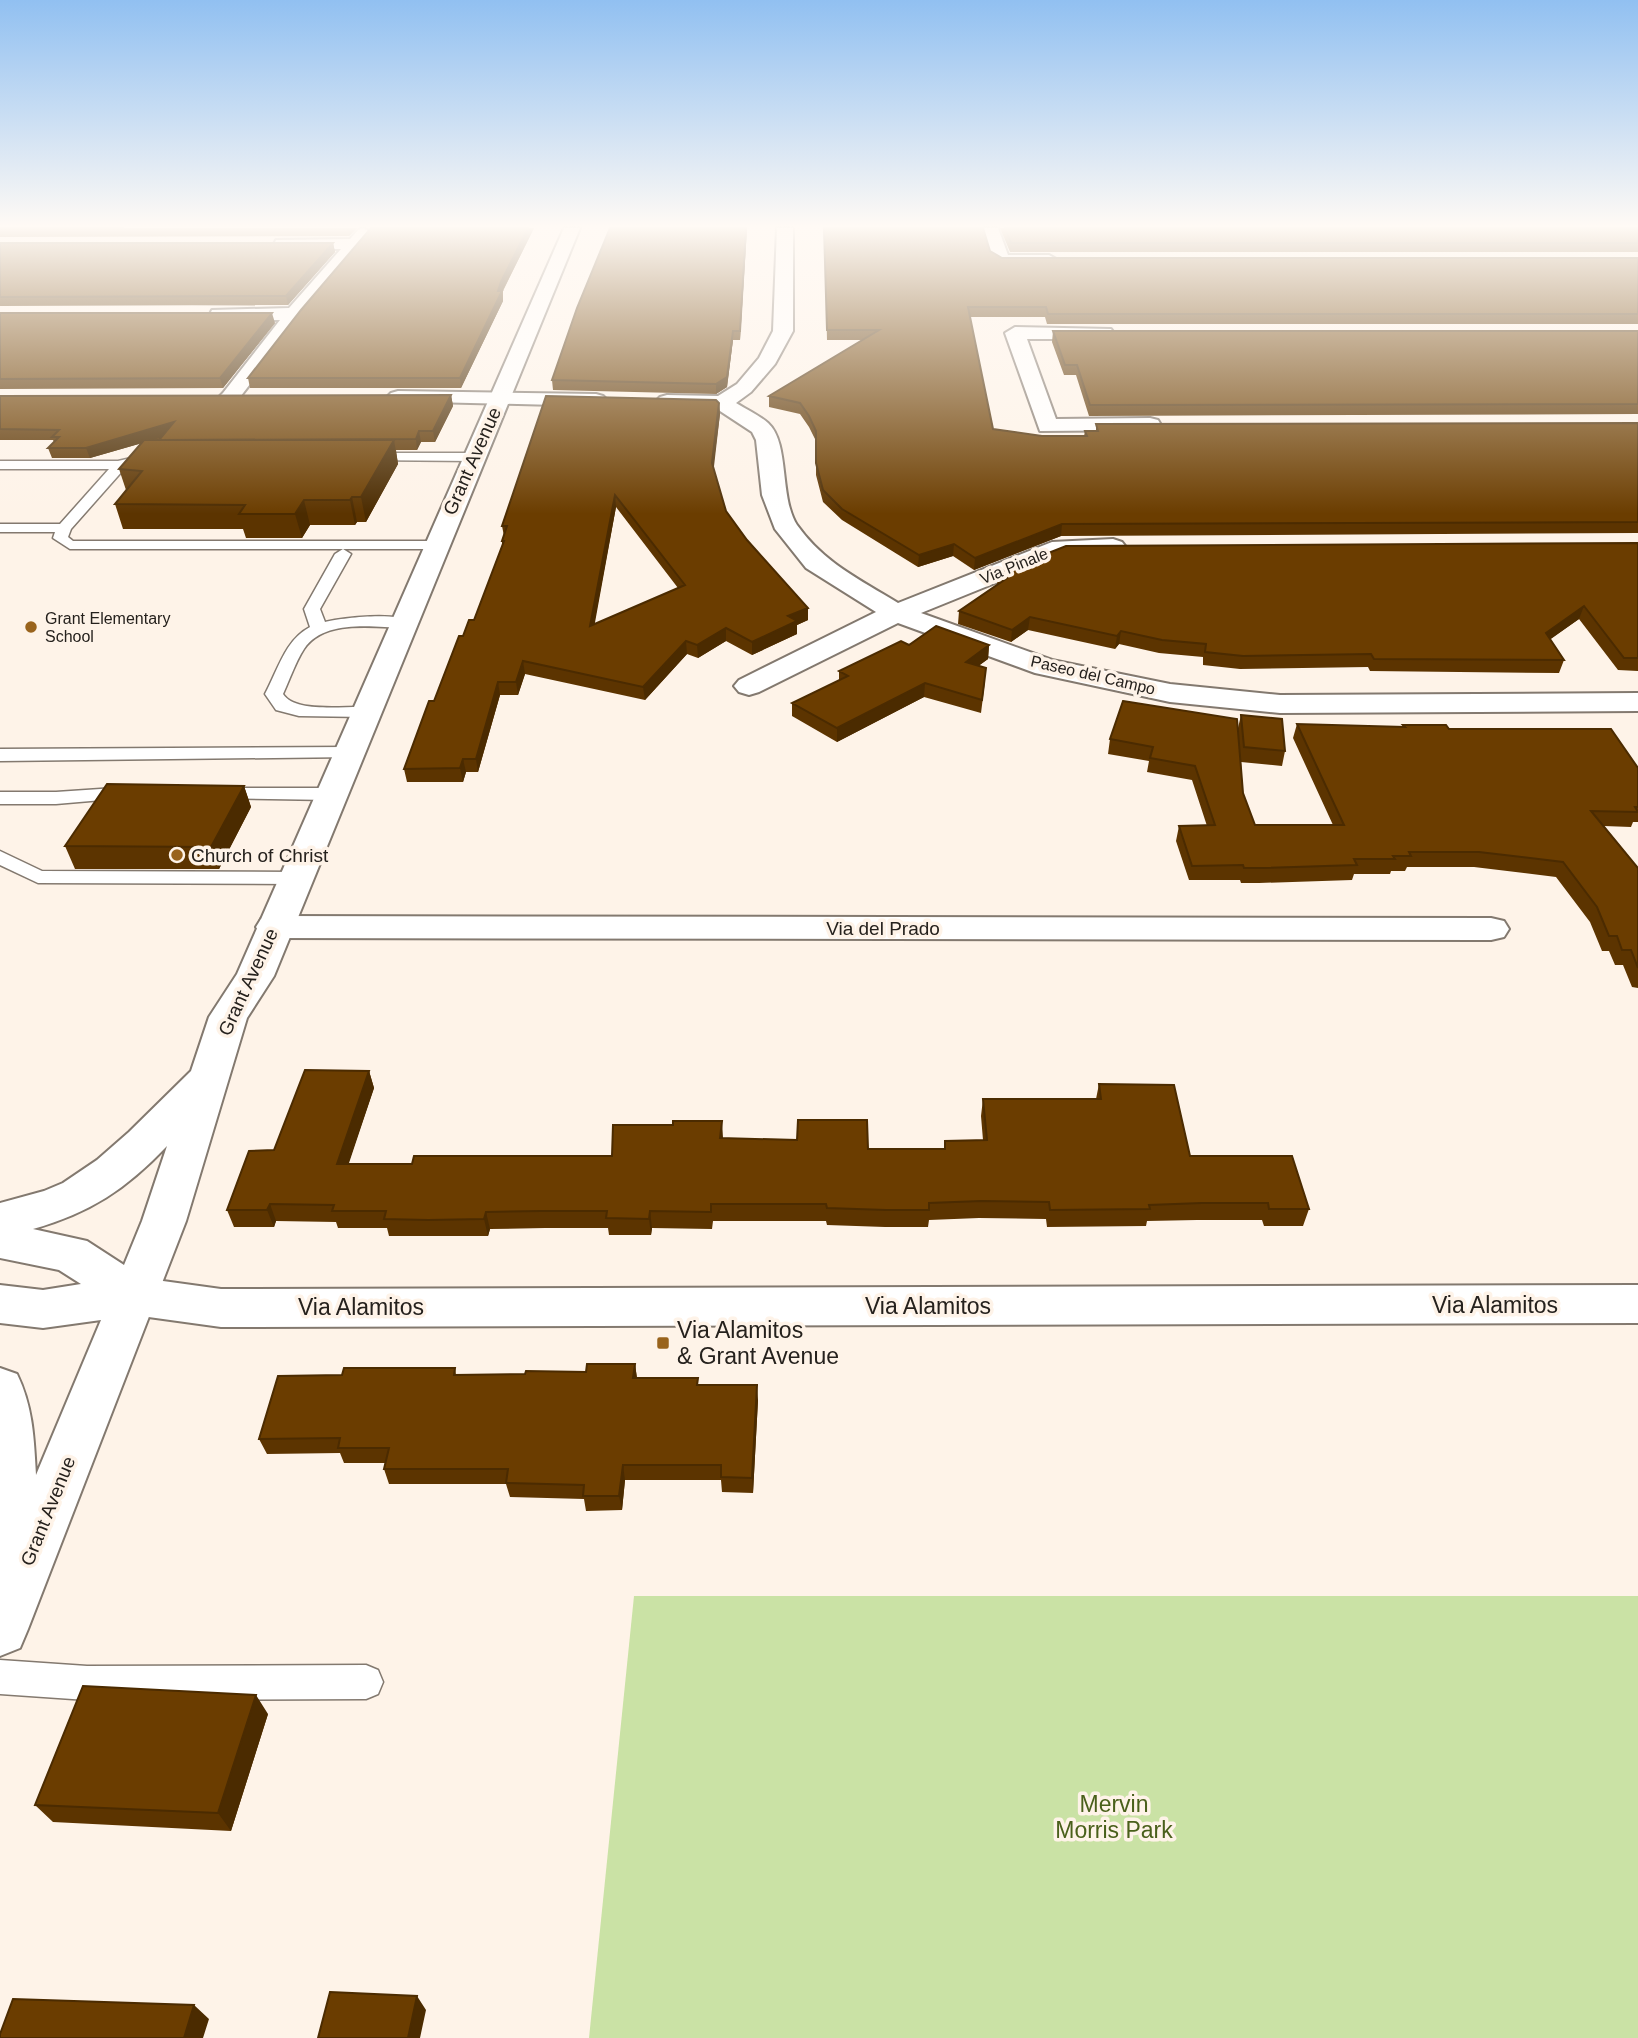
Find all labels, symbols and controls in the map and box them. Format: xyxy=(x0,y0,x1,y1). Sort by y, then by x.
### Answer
street label: Grant Avenue xyxy=(439,404,505,518)
street label: Via Pinale xyxy=(978,545,1051,587)
place label: Grant Elementary School xyxy=(45,610,170,645)
marker: Grant Elementary School xyxy=(23,619,39,635)
street label: Paseo del Campo xyxy=(1029,652,1157,698)
place label: Church of Christ xyxy=(191,845,329,866)
marker: Church of Christ xyxy=(169,847,185,863)
street label: Via del Prado xyxy=(826,918,940,939)
street label: Grant Avenue xyxy=(214,925,282,1039)
street label: Via Alamitos xyxy=(1432,1292,1558,1318)
street label: Via Alamitos xyxy=(865,1293,991,1319)
street label: Via Alamitos xyxy=(298,1294,424,1320)
place label: Via Alamitos & Grant Avenue xyxy=(677,1317,839,1369)
marker: Via Alamitos & Grant Avenue xyxy=(655,1335,671,1351)
street label: Grant Avenue xyxy=(17,1453,79,1569)
park label: Mervin Morris Park xyxy=(1055,1791,1173,1843)

